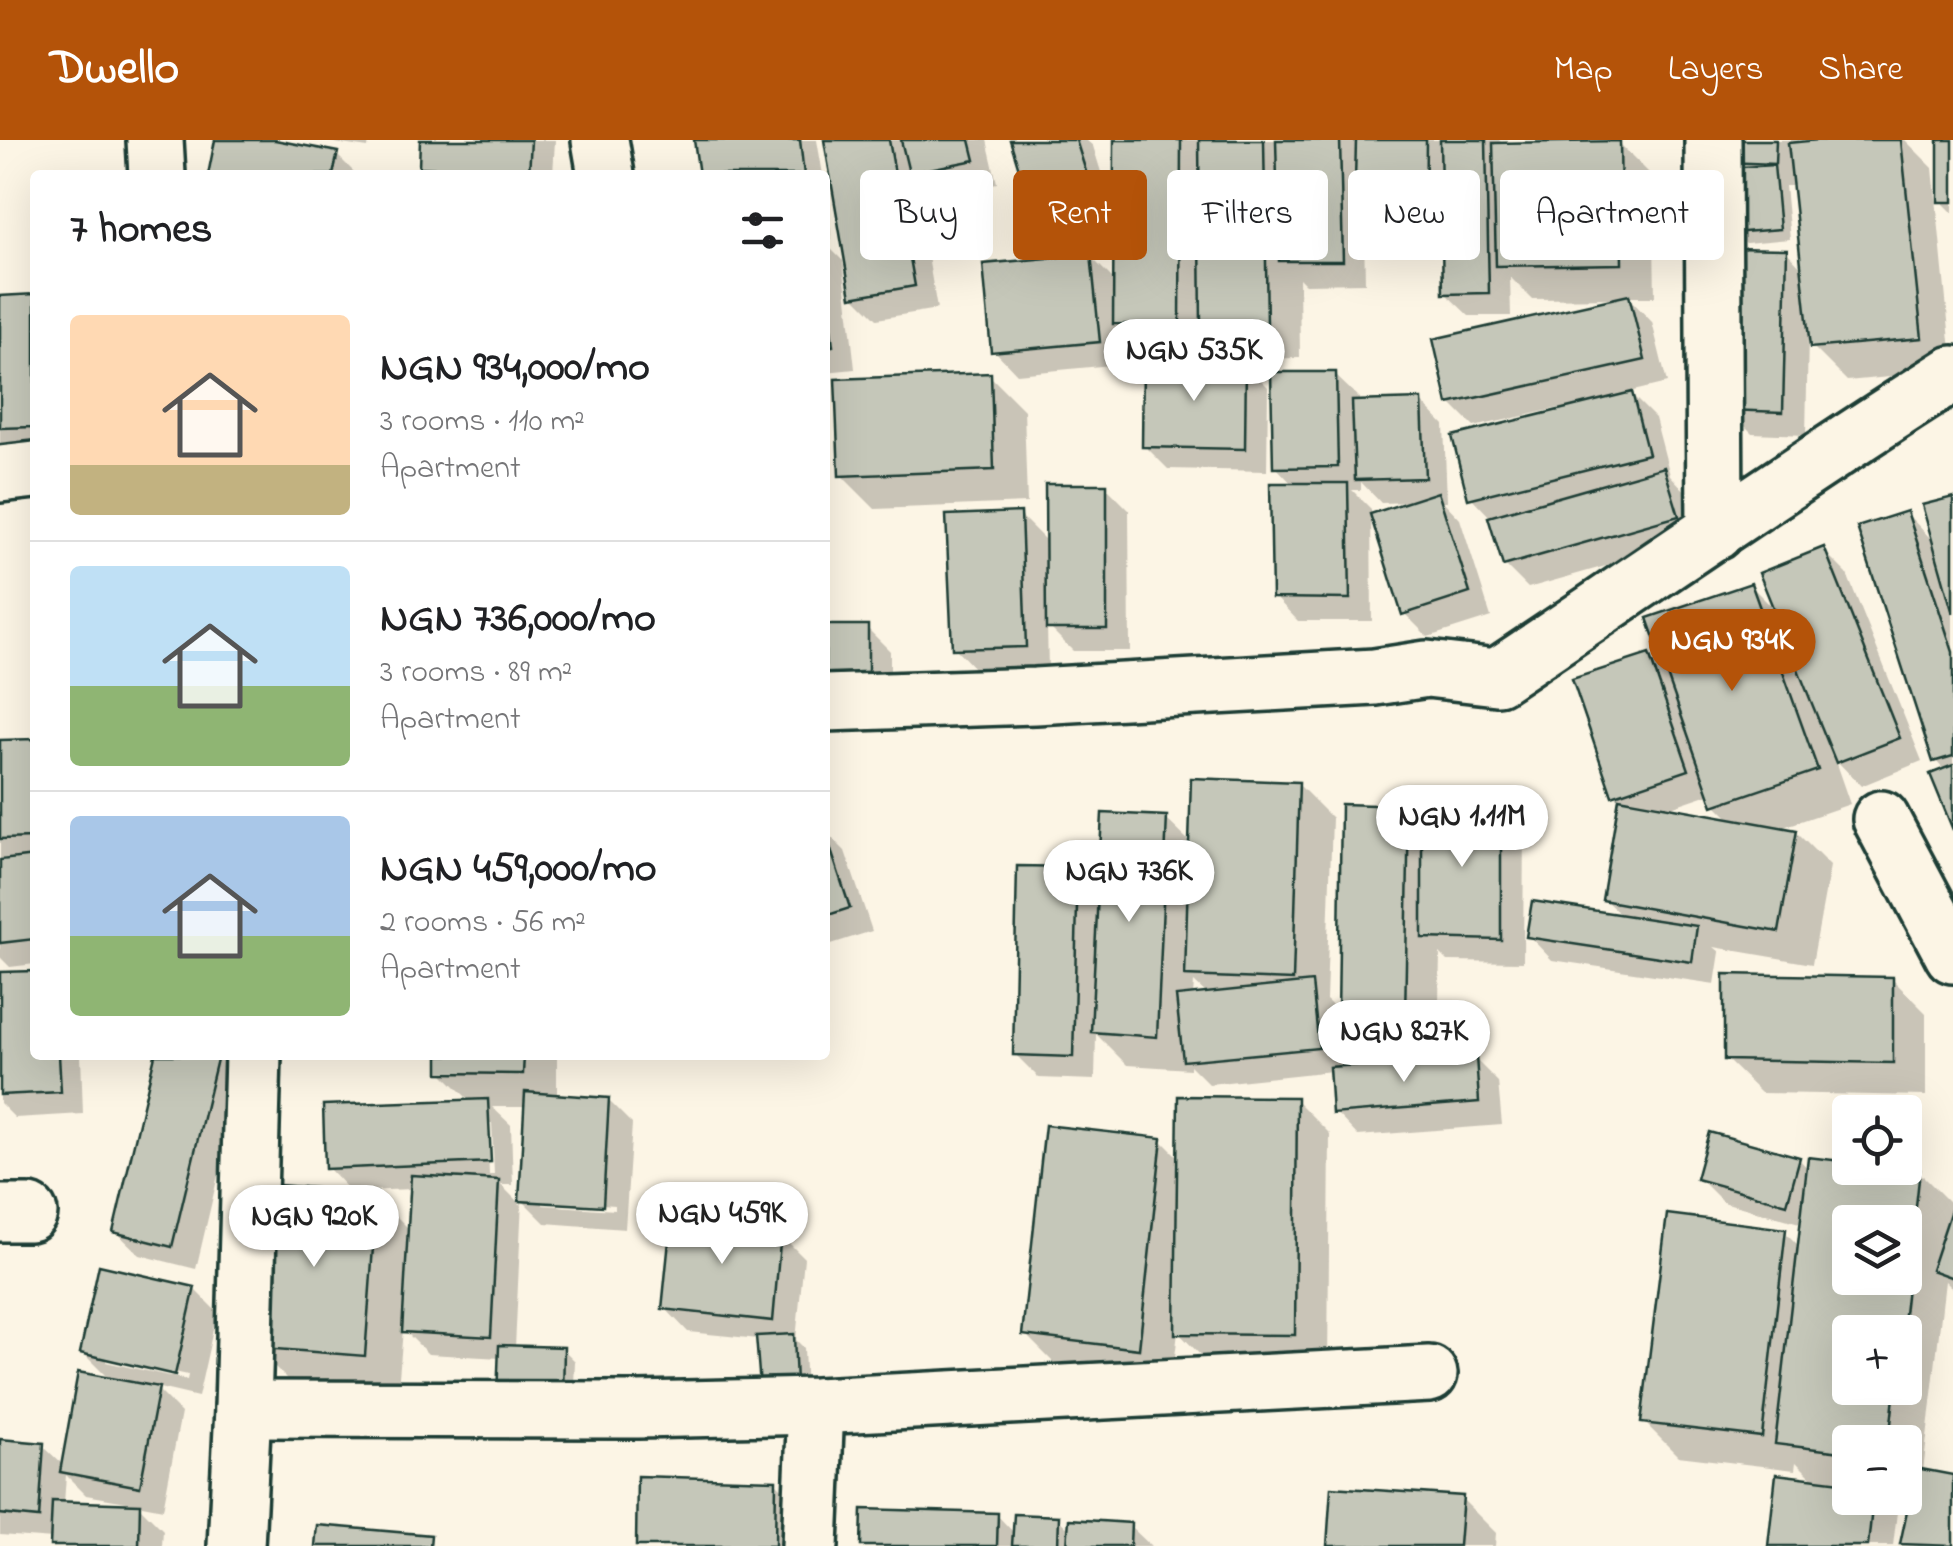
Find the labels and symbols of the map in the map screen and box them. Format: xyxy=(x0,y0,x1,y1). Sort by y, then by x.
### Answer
pin: NGN 535K xyxy=(1091,319,1297,404)
pin: NGN 934K xyxy=(1629,609,1835,694)
pin: NGN 1.11M xyxy=(1348,785,1576,870)
pin: NGN 736K xyxy=(1026,840,1232,925)
pin: NGN 827K xyxy=(1301,1000,1507,1085)
pin: NGN 459K xyxy=(619,1182,825,1267)
pin: NGN 920K xyxy=(211,1185,417,1270)

